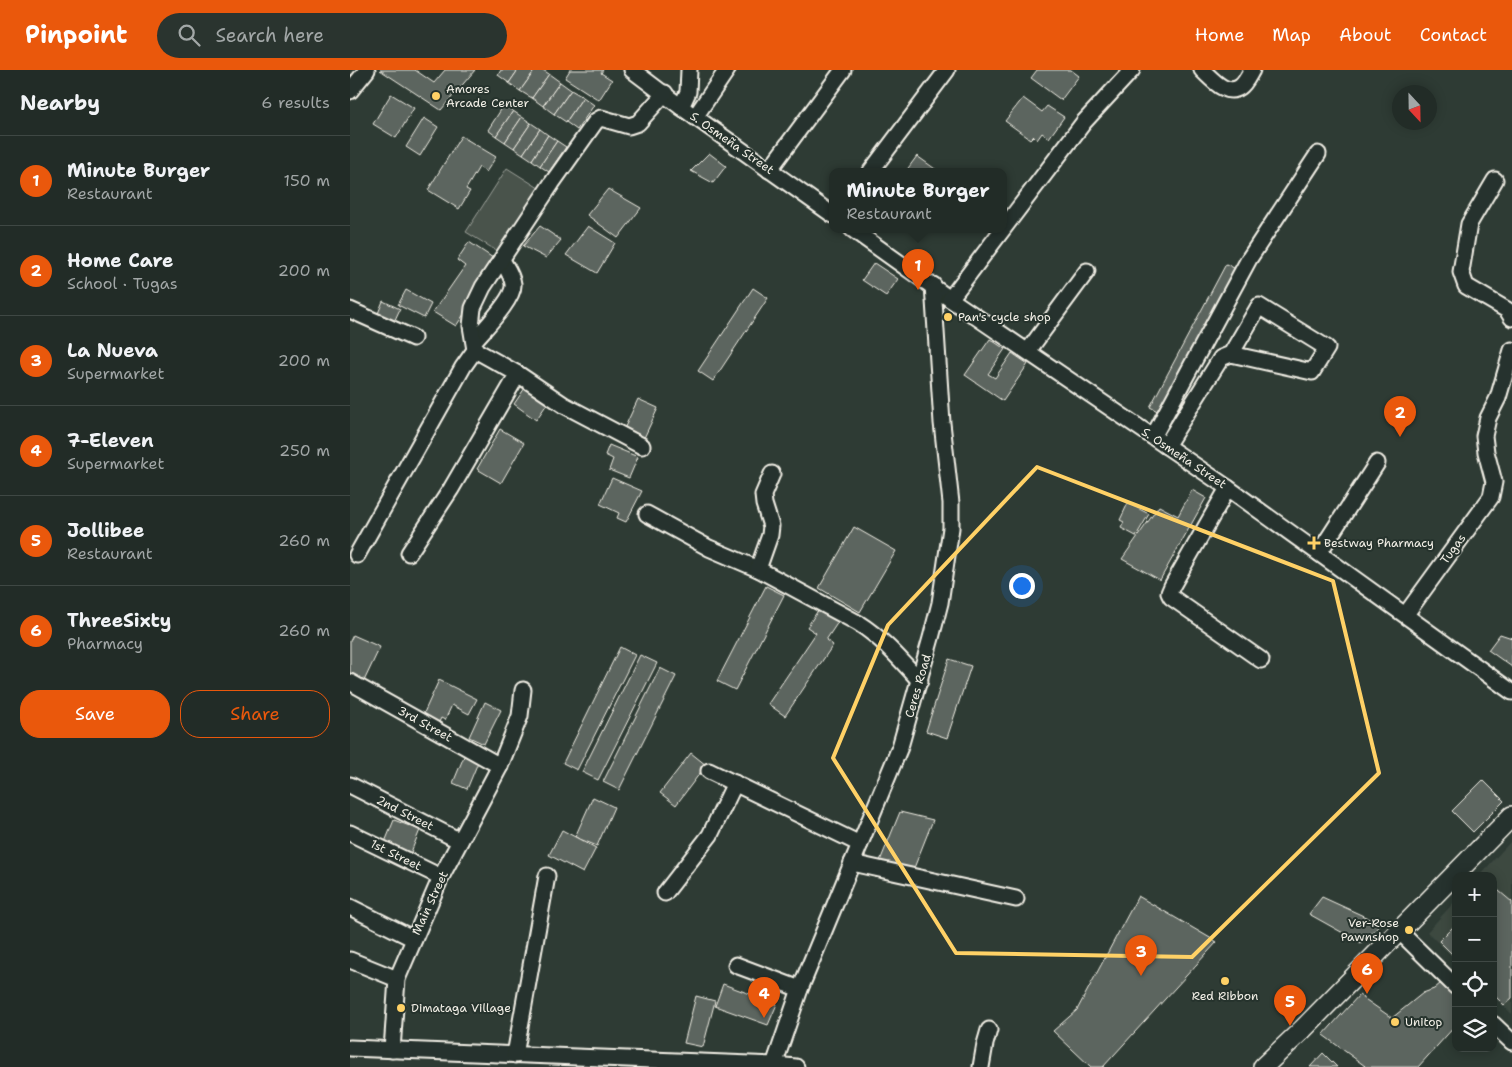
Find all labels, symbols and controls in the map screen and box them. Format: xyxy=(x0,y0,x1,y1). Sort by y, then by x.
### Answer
search box xyxy=(157,13,507,58)
text: Pinpoint xyxy=(25,19,127,51)
icon: search xyxy=(175,21,203,49)
text: Search here xyxy=(215,23,324,48)
text: Home xyxy=(1195,23,1244,47)
text: Map xyxy=(1272,23,1311,47)
text: About xyxy=(1339,23,1392,47)
text: Contact xyxy=(1420,23,1487,47)
place label: Amores Arcade Center xyxy=(446,81,530,111)
north arrow xyxy=(1392,85,1437,130)
text: Nearby xyxy=(20,89,100,117)
marker: Amores Arcade Center xyxy=(430,90,442,102)
text: 6 results xyxy=(261,92,330,113)
street label: S. Osmeña Street xyxy=(687,108,777,178)
text: Minute Burger xyxy=(67,158,210,183)
popup xyxy=(829,168,1007,233)
text: 1 xyxy=(32,170,40,191)
text: 150 m xyxy=(283,170,330,191)
text: Minute Burger xyxy=(846,178,990,203)
text: Restaurant xyxy=(67,183,153,204)
text: Restaurant xyxy=(846,203,932,224)
text: Home Care xyxy=(67,248,173,273)
pin: 1 xyxy=(902,249,934,290)
text: 2 xyxy=(30,260,42,281)
text: 200 m xyxy=(278,260,330,281)
text: School · Tugas xyxy=(67,273,178,294)
place label: Pan's cycle shop xyxy=(958,309,1051,325)
marker: Pan's cycle shop xyxy=(942,311,954,323)
text: La Nueva xyxy=(67,338,158,363)
text: 3 xyxy=(30,350,42,371)
text: 200 m xyxy=(278,350,330,371)
text: Supermarket xyxy=(67,363,164,384)
pin: 2 xyxy=(1384,396,1416,437)
street label: S. Osmeña Street xyxy=(1139,424,1229,492)
text: 7-Eleven xyxy=(67,428,154,453)
text: 4 xyxy=(30,440,42,461)
text: 250 m xyxy=(279,440,330,461)
text: Supermarket xyxy=(67,453,164,474)
text: Jollibee xyxy=(67,518,144,543)
text: 5 xyxy=(31,530,41,551)
text: 260 m xyxy=(278,530,330,551)
street label: Tugas xyxy=(1437,531,1469,567)
place label: Bestway Pharmacy xyxy=(1324,535,1434,551)
marker: Bestway Pharmacy xyxy=(1308,537,1320,549)
text: Restaurant xyxy=(67,543,153,564)
your location xyxy=(1009,573,1035,599)
text: ThreeSixty xyxy=(67,608,171,633)
text: 6 xyxy=(30,620,42,641)
text: 260 m xyxy=(278,620,330,641)
text: Pharmacy xyxy=(67,633,143,654)
street label: Ceres Road xyxy=(901,652,935,720)
button: Save xyxy=(20,690,170,738)
button: Share xyxy=(180,690,330,738)
street label: 3rd Street xyxy=(395,702,455,746)
street label: 2nd Street xyxy=(374,792,436,834)
street label: 1st Street xyxy=(368,836,424,874)
street label: Main Street xyxy=(408,868,452,938)
map controls xyxy=(1452,872,1497,1052)
button: + xyxy=(1452,872,1497,917)
place label: Ver-Rose Pawnshop xyxy=(1341,915,1399,945)
button: − xyxy=(1452,917,1497,962)
marker: Ver-Rose Pawnshop xyxy=(1403,924,1415,936)
pin: 3 xyxy=(1125,935,1157,976)
pin: 6 xyxy=(1351,953,1383,994)
button: locate xyxy=(1452,962,1497,1007)
marker: Red Ribbon xyxy=(1219,975,1231,987)
pin: 4 xyxy=(748,977,780,1018)
pin: 5 xyxy=(1274,985,1306,1026)
place label: Red Ribbon xyxy=(1192,988,1258,1004)
place label: Dimataga Village xyxy=(411,1000,511,1016)
marker: Dimataga Village xyxy=(395,1002,407,1014)
button: layers xyxy=(1452,1007,1497,1052)
place label: Unitop xyxy=(1405,1014,1443,1030)
marker: Unitop xyxy=(1389,1016,1401,1028)

